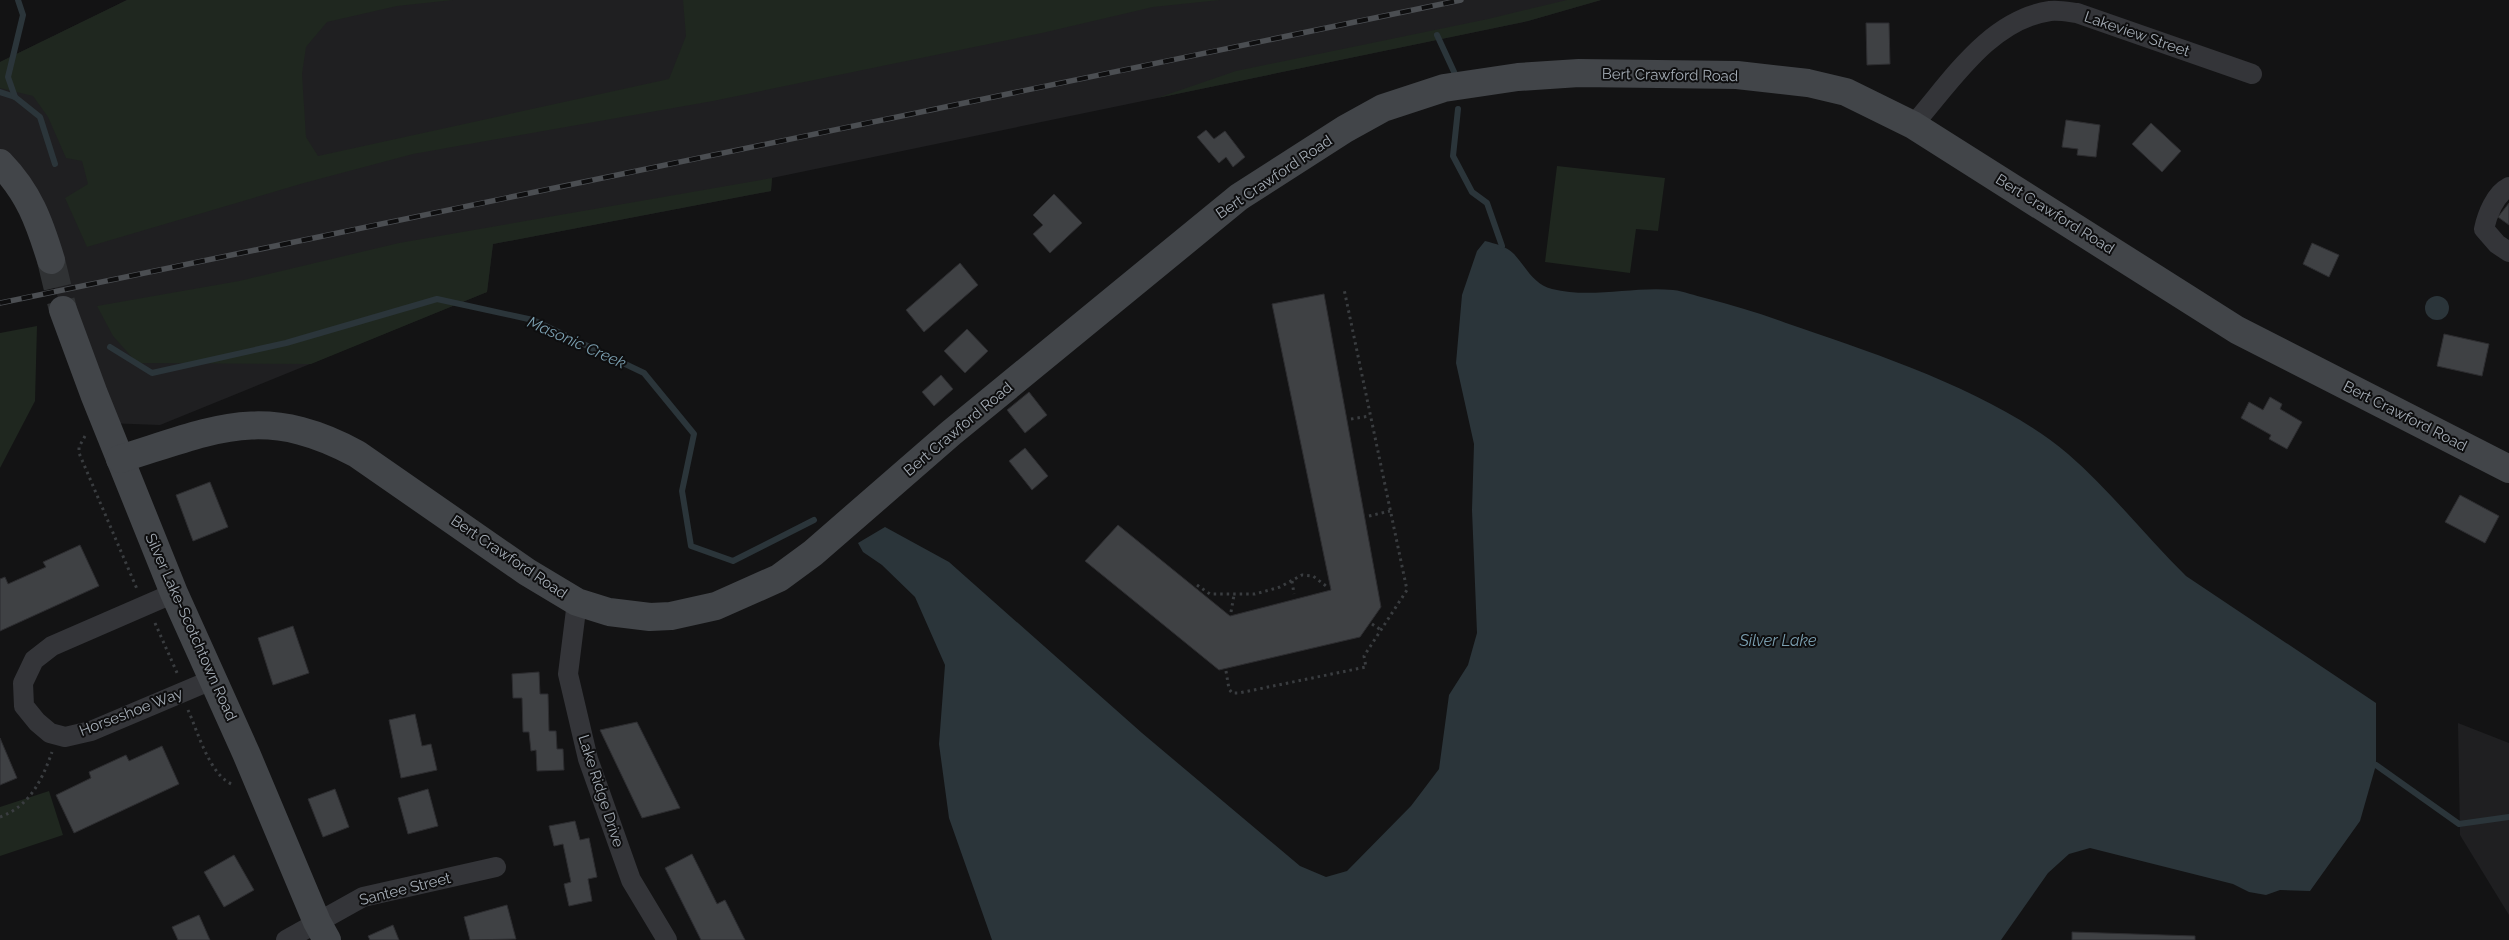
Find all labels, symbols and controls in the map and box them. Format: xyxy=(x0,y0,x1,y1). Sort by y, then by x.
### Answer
street label: Lakeview Street xyxy=(2082,8,2192,60)
street label: Bert Crawford Road xyxy=(1602,65,1738,85)
street label: Bert Crawford Road xyxy=(1212,131,1336,223)
street label: Bert Crawford Road xyxy=(1992,170,2118,258)
water label: Masonic Creek xyxy=(525,312,629,373)
street label: Bert Crawford Road xyxy=(2340,377,2470,455)
street label: Bert Crawford Road xyxy=(900,378,1016,480)
street label: Bert Crawford Road xyxy=(447,511,571,603)
street label: Silver Lake-Scotchtown Road xyxy=(141,531,241,723)
water label: Silver Lake xyxy=(1738,631,1817,650)
street label: Horseshoe Way xyxy=(77,684,185,740)
street label: Lake Ridge Drive xyxy=(574,733,628,850)
street label: Santee Street xyxy=(357,869,453,909)

